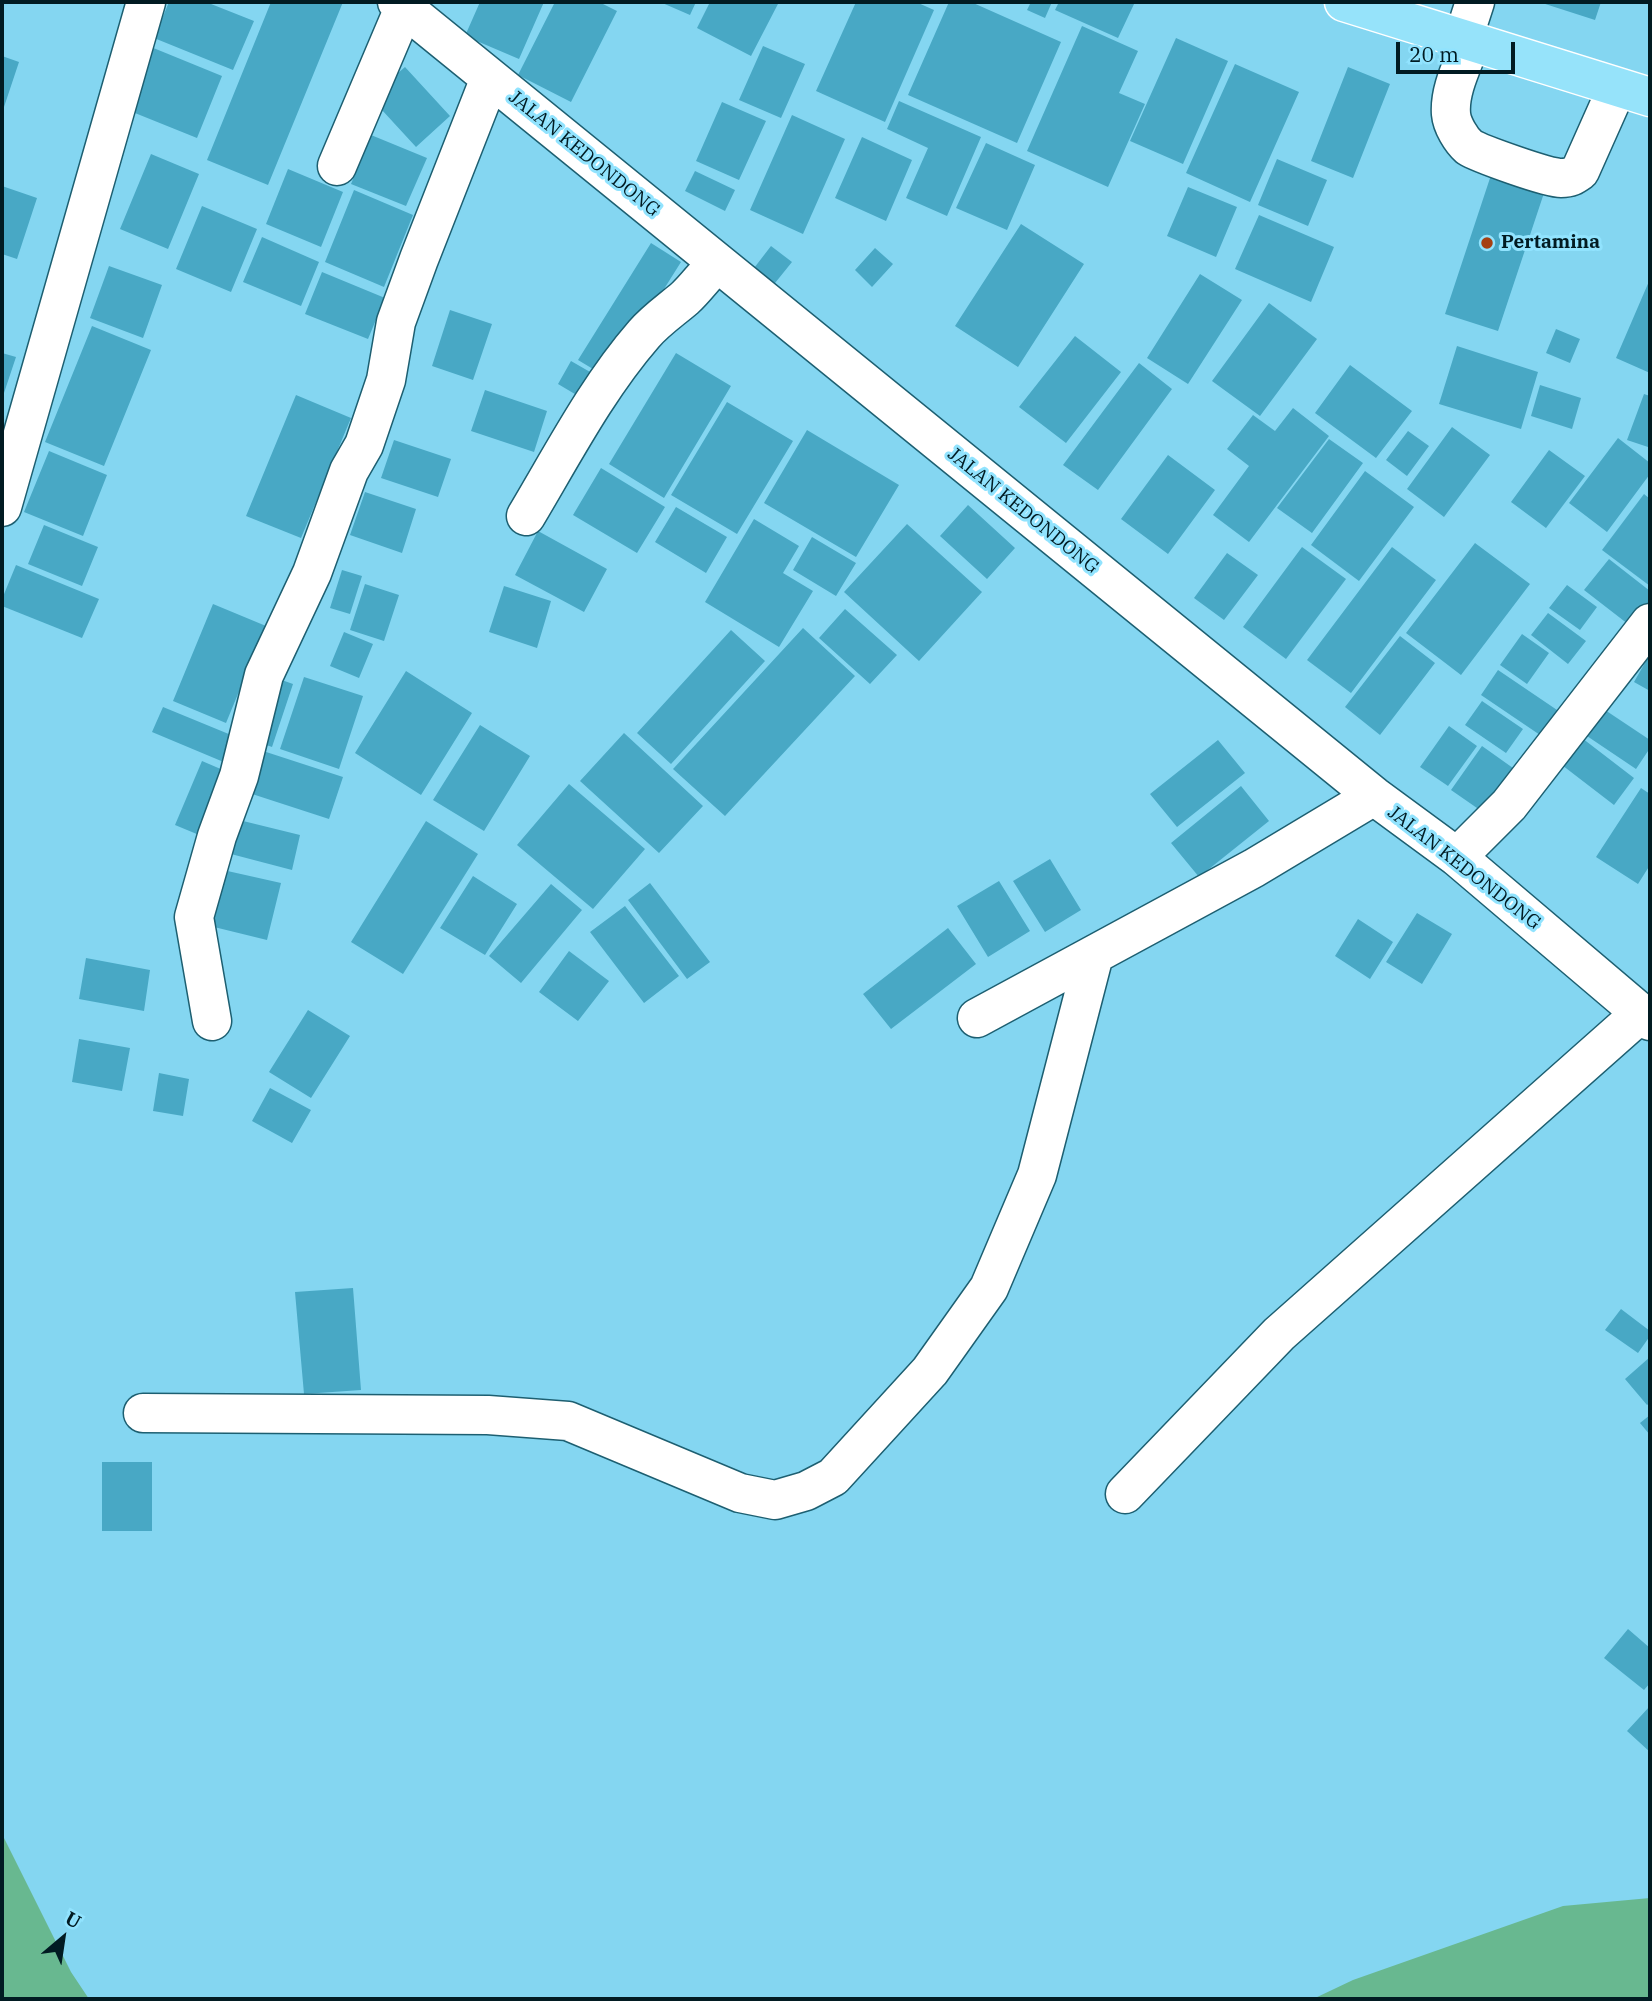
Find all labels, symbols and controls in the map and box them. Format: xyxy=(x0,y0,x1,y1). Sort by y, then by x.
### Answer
scale bar xyxy=(1400,28,1519,72)
text: 20 m xyxy=(1409,40,1459,68)
street label: JALAN KEDONDONG xyxy=(504,86,664,222)
place label: Pertamina xyxy=(1501,232,1600,254)
marker: Pertamina xyxy=(1479,235,1495,251)
street label: JALAN KEDONDONG xyxy=(943,443,1103,579)
street label: JALAN KEDONDONG xyxy=(1383,801,1545,935)
north arrow xyxy=(28,1903,98,1973)
text: U xyxy=(61,1906,85,1934)

